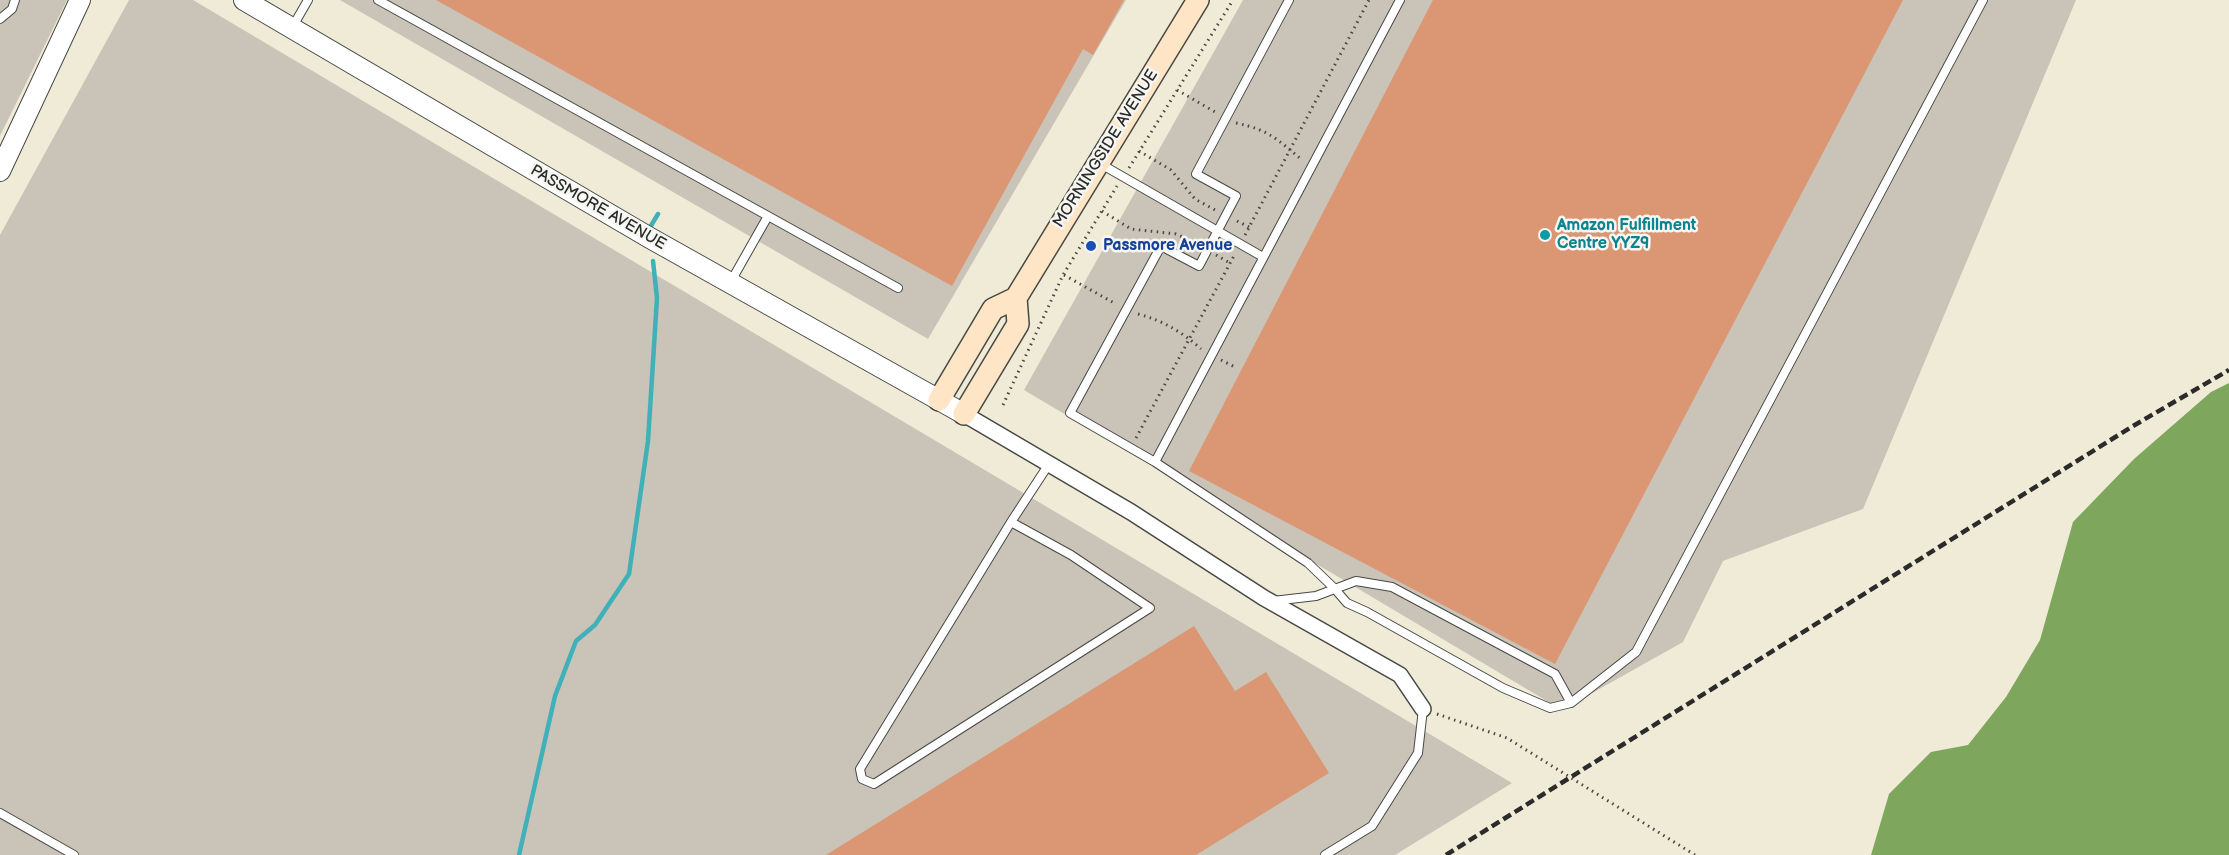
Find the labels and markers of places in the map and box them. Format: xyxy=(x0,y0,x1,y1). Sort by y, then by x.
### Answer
place label: Amazon Fulfillment Centre YYZ9 xyxy=(1557,216,1696,254)
marker: Amazon Fulfillment Centre YYZ9 xyxy=(1538,228,1552,242)
place label: Passmore Avenue xyxy=(1103,236,1232,256)
marker: Passmore Avenue xyxy=(1084,239,1098,253)

